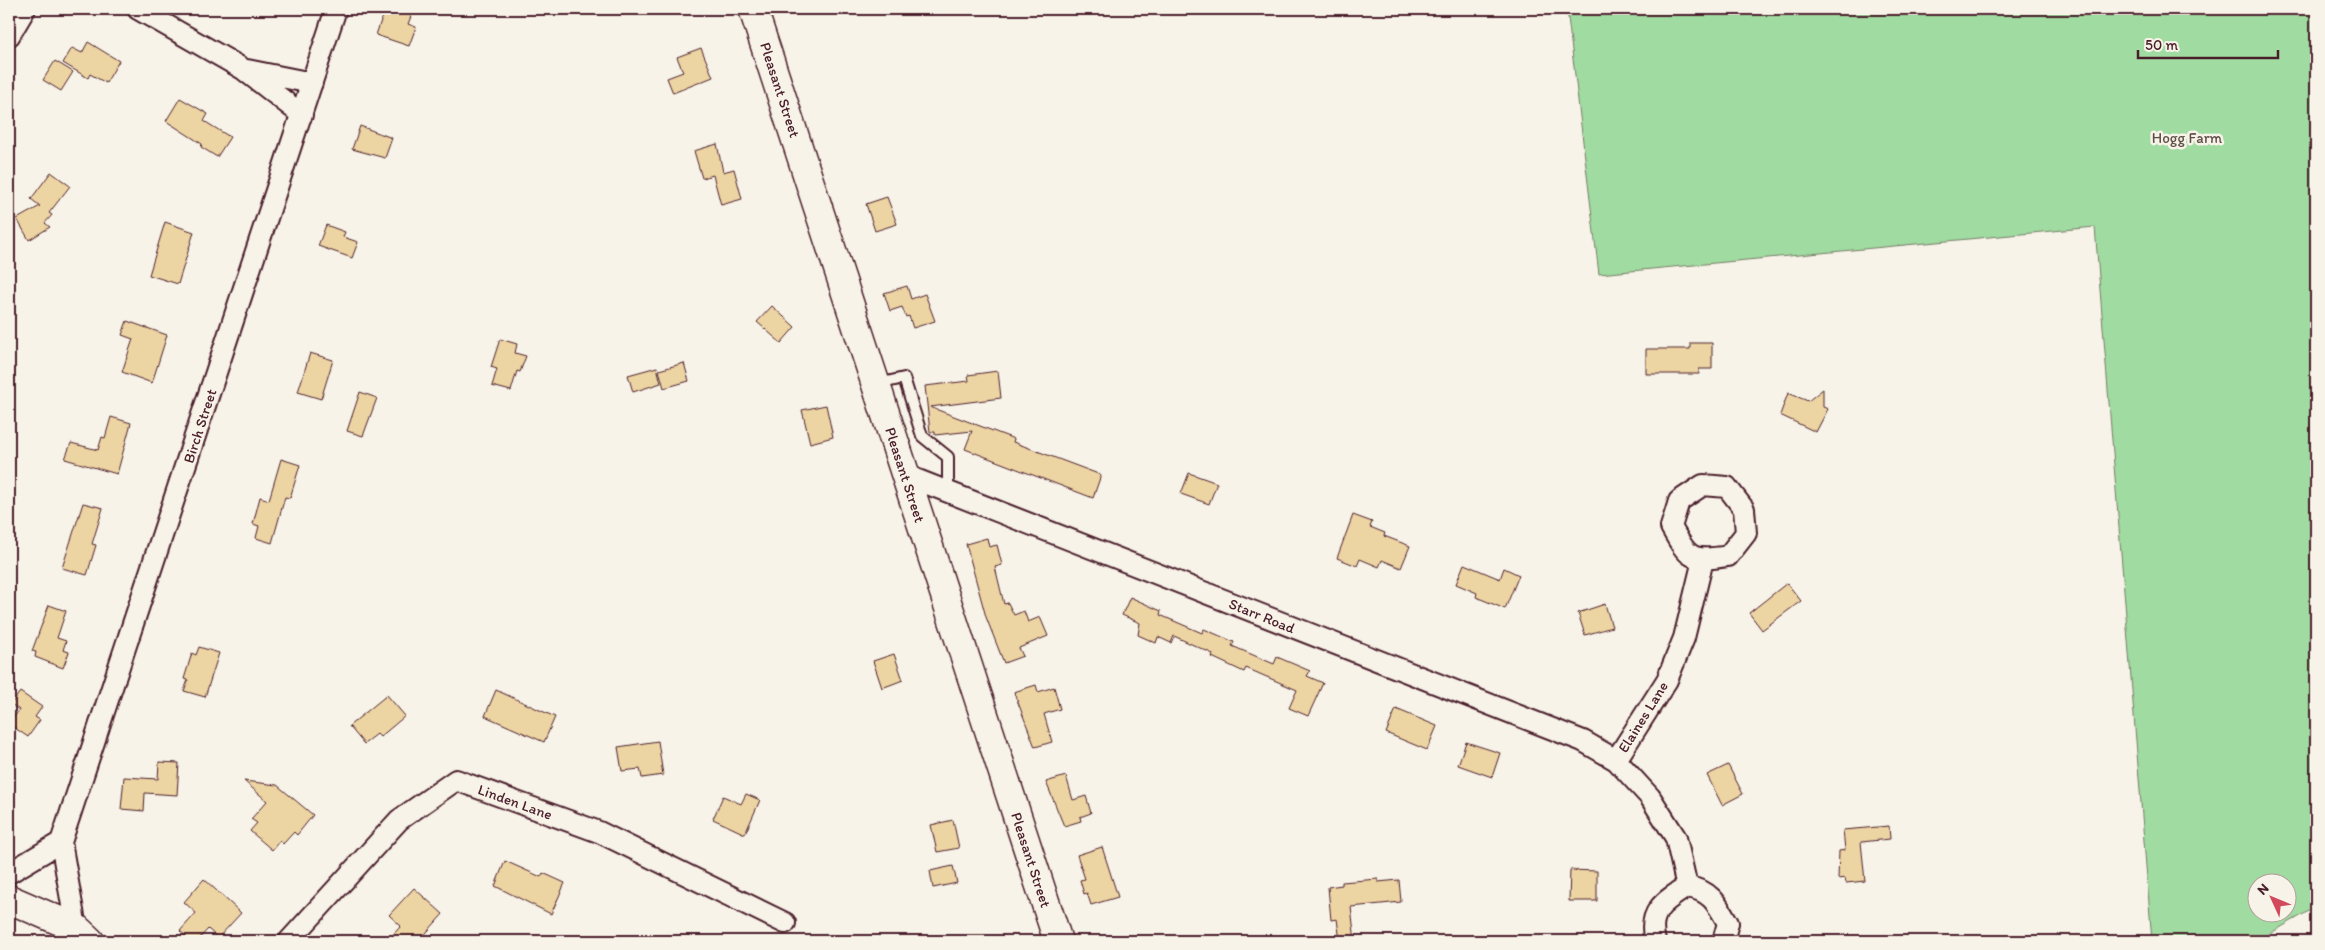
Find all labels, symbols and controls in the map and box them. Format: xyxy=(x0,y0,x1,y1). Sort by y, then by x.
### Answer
scale bar xyxy=(2138,28,2278,60)
text: 50 m xyxy=(2145,36,2178,54)
street label: Pleasant Street xyxy=(756,40,804,140)
park label: Hogg Farm xyxy=(2152,129,2223,147)
street label: Birch Street xyxy=(179,386,221,466)
street label: Pleasant Street xyxy=(881,425,929,525)
street label: Starr Road xyxy=(1226,595,1298,638)
street label: Elaines Lane xyxy=(1614,678,1672,756)
street label: Linden Lane xyxy=(475,780,555,824)
street label: Pleasant Street xyxy=(1007,810,1055,910)
north arrow xyxy=(2248,872,2298,922)
text: N xyxy=(2254,880,2272,899)

